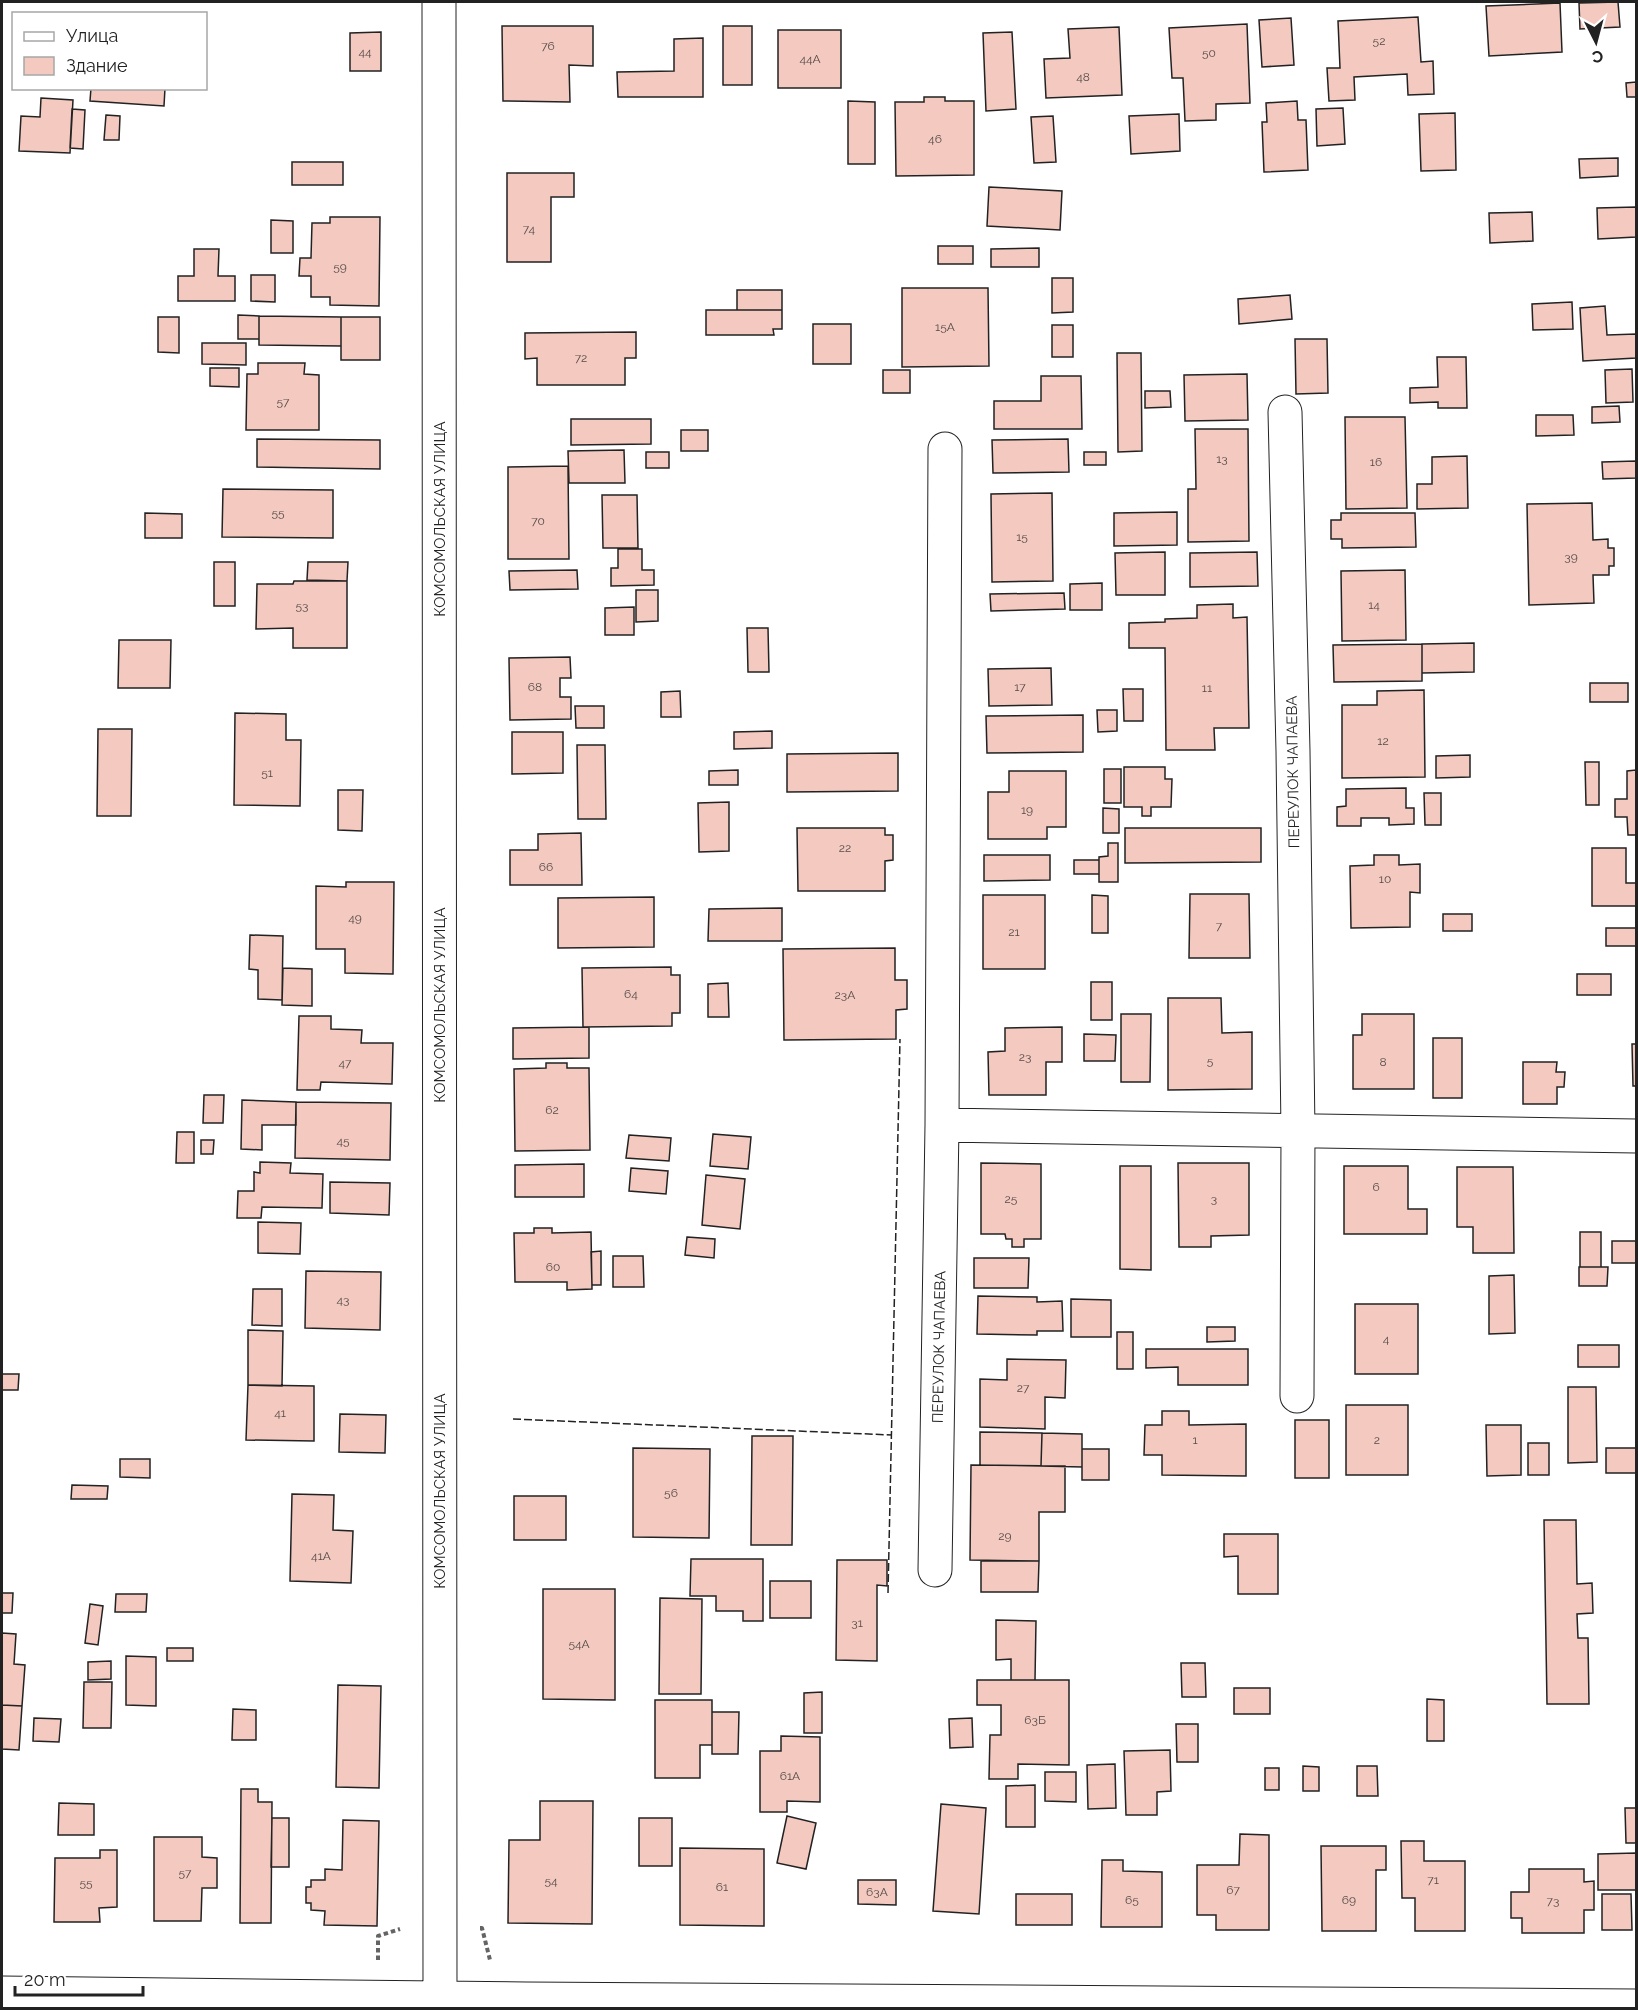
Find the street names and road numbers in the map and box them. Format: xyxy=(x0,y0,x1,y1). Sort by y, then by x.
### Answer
street label: КОМСОМОЛЬСКАЯ УЛИЦА xyxy=(431,421,449,617)
street label: ПЕРЕУЛОК ЧАПАЕВА xyxy=(1283,696,1303,848)
street label: КОМСОМОЛЬСКАЯ УЛИЦА xyxy=(431,907,449,1103)
street label: ПЕРЕУЛОК ЧАПАЕВА xyxy=(929,1271,949,1423)
street label: КОМСОМОЛЬСКАЯ УЛИЦА xyxy=(431,1393,449,1589)

